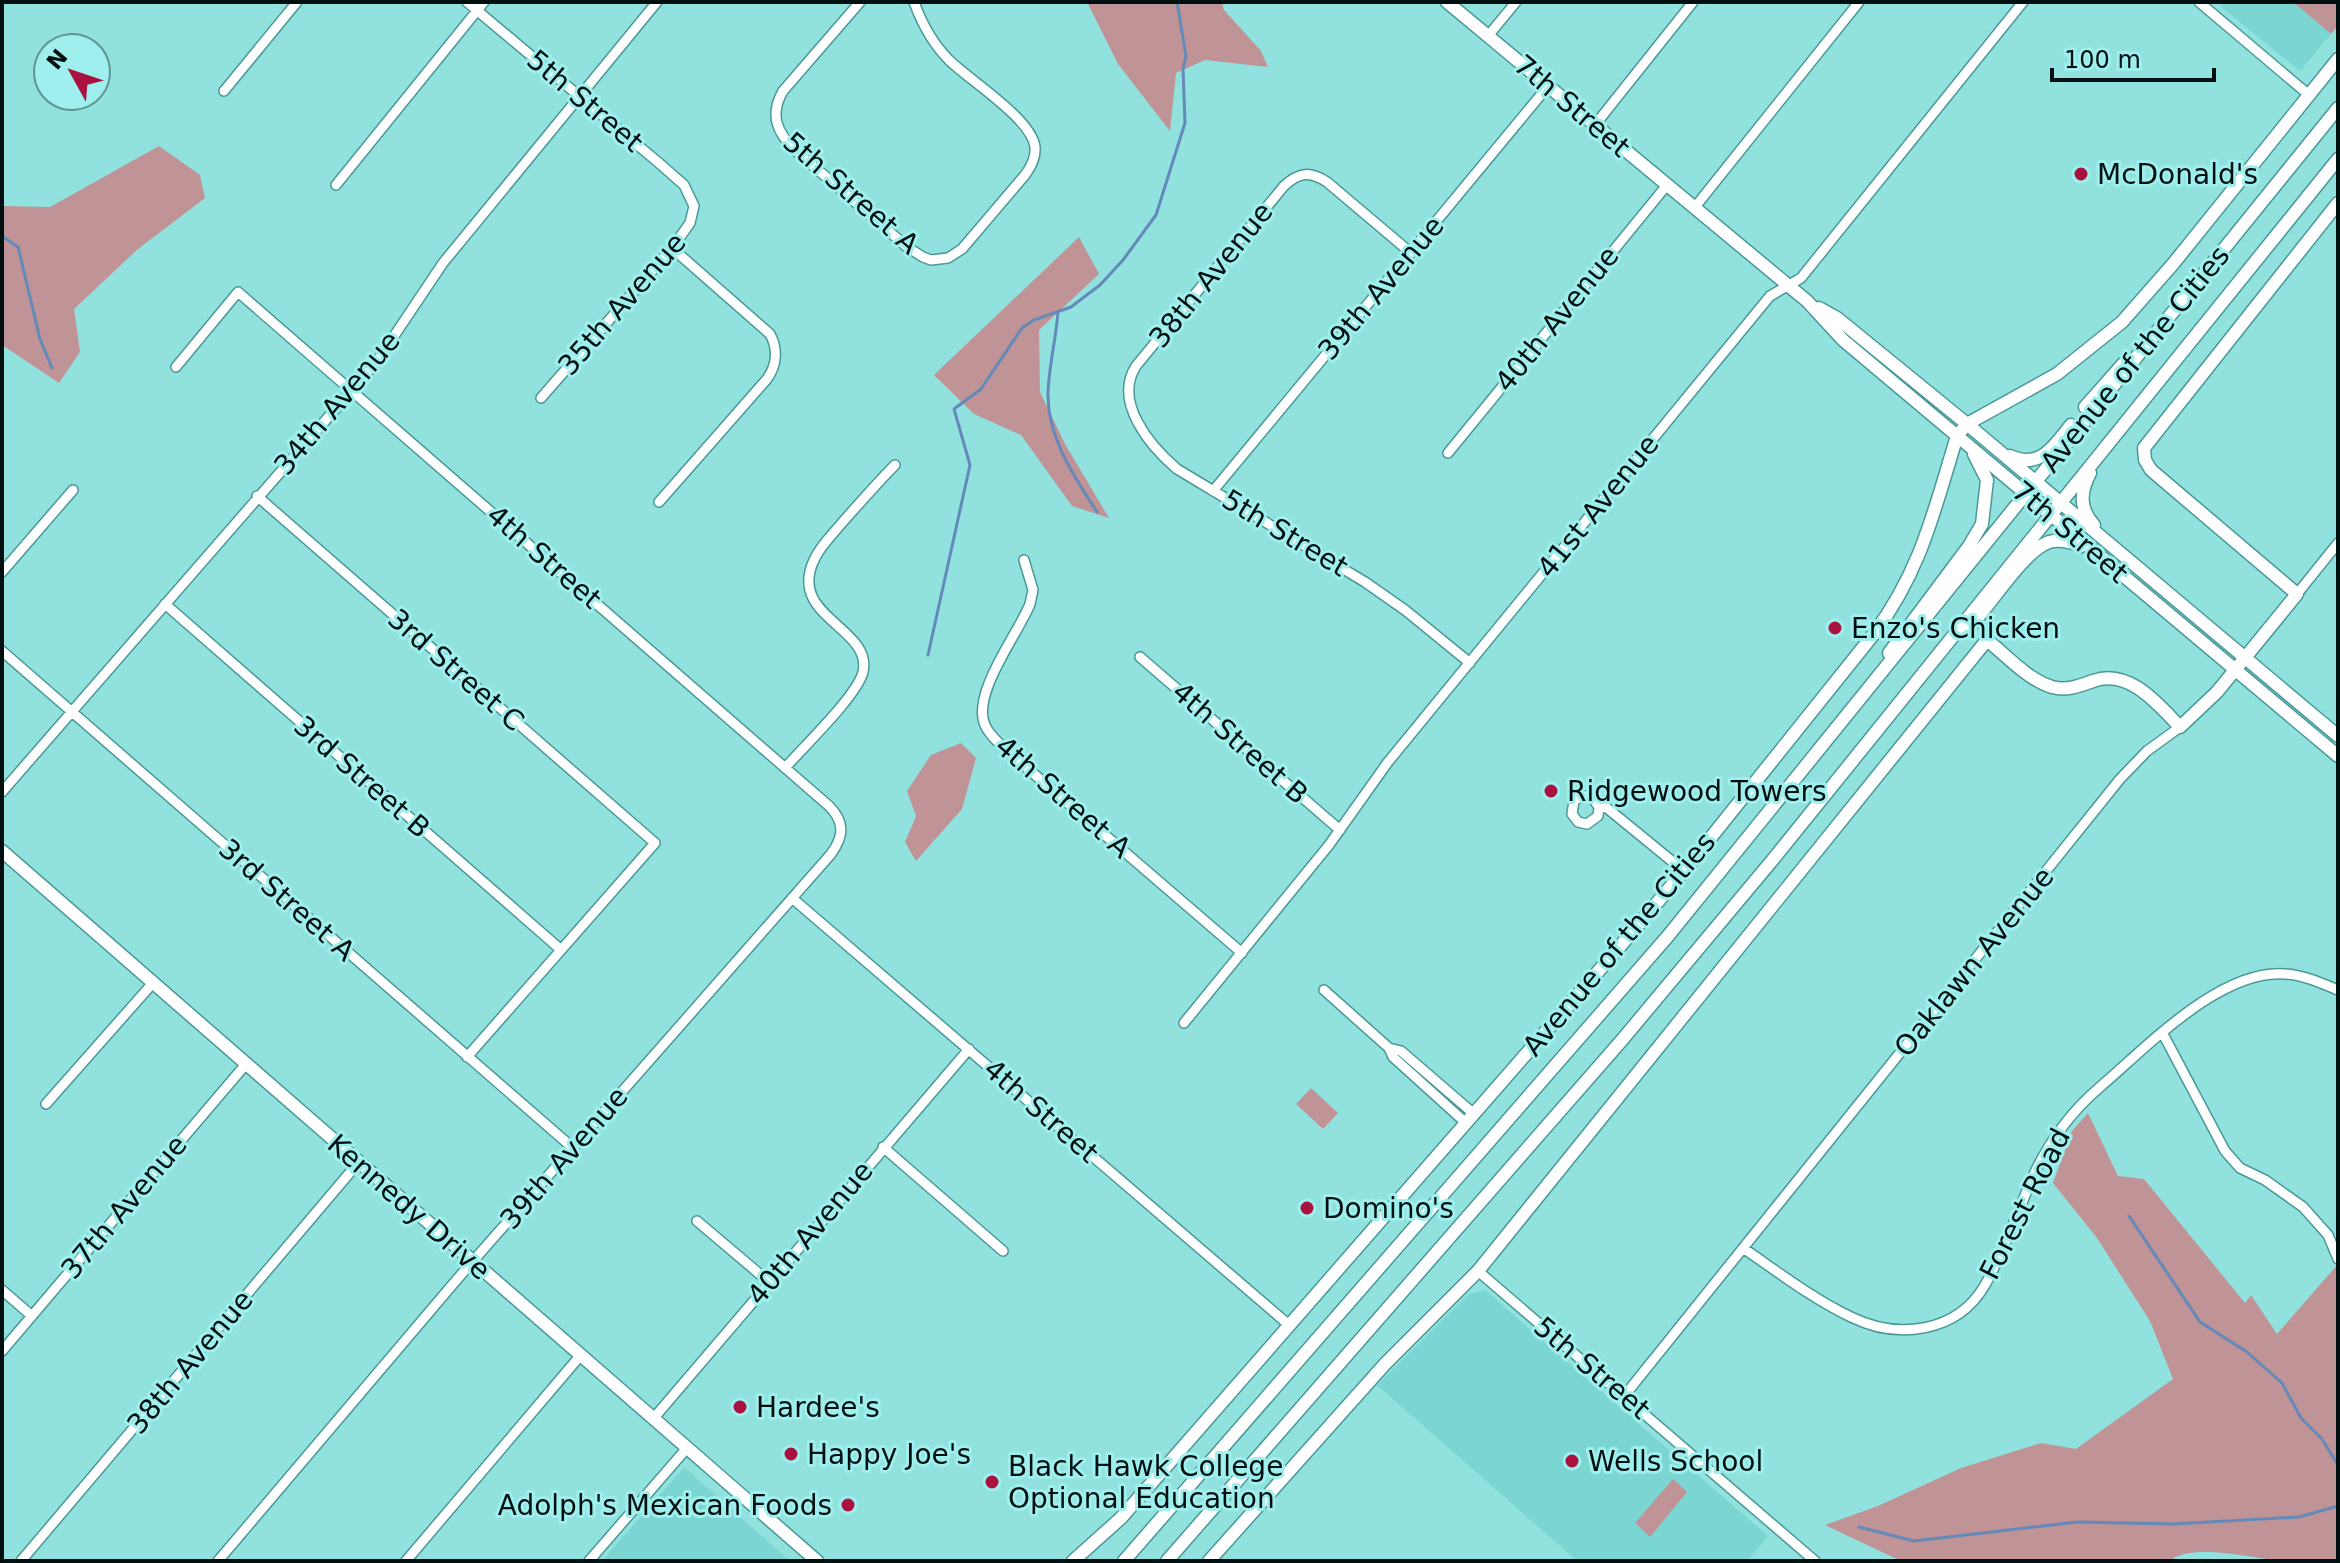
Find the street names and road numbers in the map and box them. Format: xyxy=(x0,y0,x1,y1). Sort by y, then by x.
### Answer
street label: 5th Street xyxy=(521,43,649,159)
street label: 7th Street xyxy=(1508,48,1636,164)
street label: 5th Street A xyxy=(777,125,925,261)
street label: 38th Avenue xyxy=(1142,196,1280,354)
street label: 39th Avenue xyxy=(1311,209,1451,367)
street label: 35th Avenue xyxy=(551,226,693,382)
street label: Avenue of the Cities xyxy=(2034,239,2236,479)
street label: 40th Avenue xyxy=(1488,240,1626,398)
street label: 34th Avenue xyxy=(267,324,407,482)
street label: 41st Avenue xyxy=(1530,428,1666,584)
street label: 7th Street xyxy=(2006,474,2134,590)
street label: 5th Street xyxy=(1216,483,1354,583)
street label: 4th Street xyxy=(480,498,608,616)
street label: 3rd Street C xyxy=(381,602,531,738)
street label: 4th Street B xyxy=(1166,675,1314,811)
street label: 3rd Street B xyxy=(288,709,436,845)
street label: 4th Street A xyxy=(989,729,1137,865)
street label: Avenue of the Cities xyxy=(1516,826,1722,1062)
street label: 3rd Street A xyxy=(213,832,361,968)
street label: Oaklawn Avenue xyxy=(1888,861,2060,1063)
street label: 4th Street xyxy=(977,1052,1105,1170)
street label: 39th Avenue xyxy=(493,1080,635,1236)
street label: Forest Road xyxy=(1973,1123,2077,1285)
street label: Kennedy Drive xyxy=(321,1127,497,1287)
street label: 37th Avenue xyxy=(54,1128,194,1286)
street label: 40th Avenue xyxy=(740,1154,880,1312)
street label: 38th Avenue xyxy=(120,1283,260,1441)
street label: 5th Street xyxy=(1528,1310,1656,1426)

